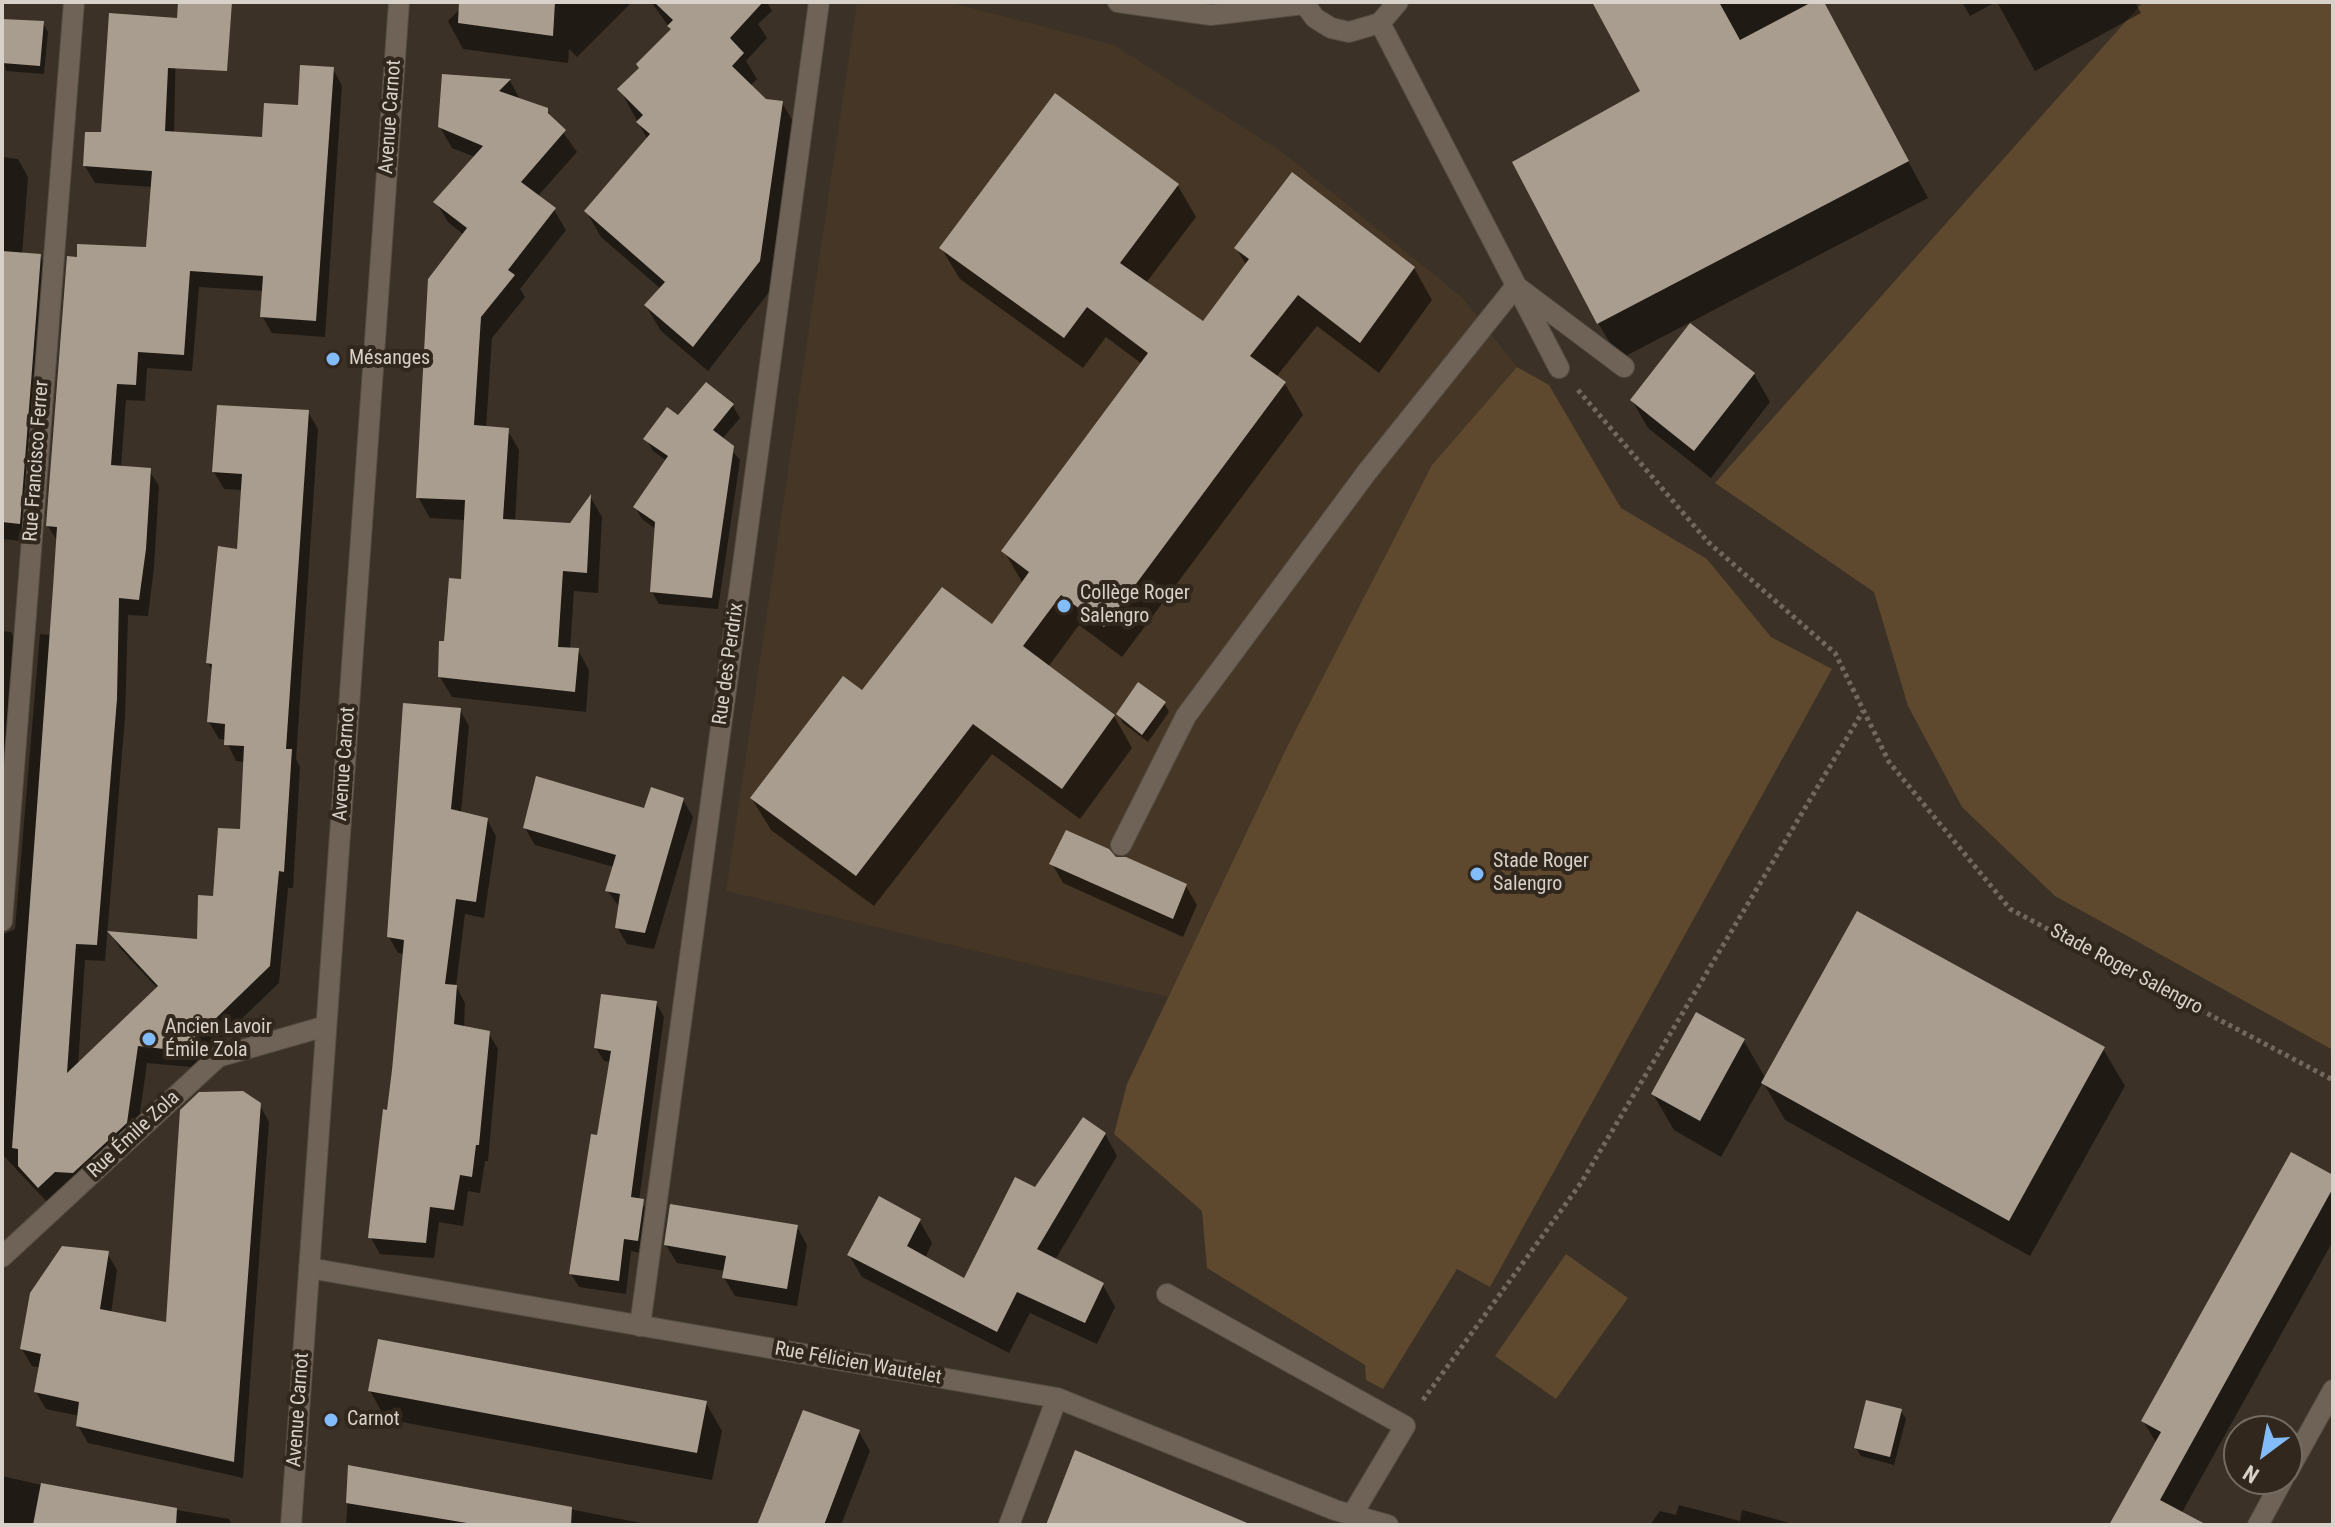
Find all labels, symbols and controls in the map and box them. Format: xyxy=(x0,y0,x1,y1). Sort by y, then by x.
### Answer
street label: Avenue Carnot xyxy=(375,59,407,175)
place label: Mésanges xyxy=(349,347,430,371)
marker: Mésanges xyxy=(324,350,342,368)
street label: Rue Francisco Ferrer xyxy=(19,380,55,542)
place label: Collège Roger Salengro xyxy=(1080,582,1190,629)
marker: Collège Roger Salengro xyxy=(1055,597,1073,615)
street label: Rue des Perdrix xyxy=(709,601,749,727)
street label: Avenue Carnot xyxy=(329,706,361,822)
place label: Stade Roger Salengro xyxy=(1493,850,1589,897)
marker: Stade Roger Salengro xyxy=(1468,865,1486,883)
street label: Stade Roger Salengro xyxy=(2045,920,2207,1020)
place label: Ancien Lavoir Émile Zola xyxy=(165,1016,272,1063)
marker: Ancien Lavoir Émile Zola xyxy=(140,1030,158,1048)
street label: Rue Émile Zola xyxy=(83,1086,185,1184)
street label: Rue Félicien Wautelet xyxy=(773,1338,943,1390)
street label: Avenue Carnot xyxy=(283,1352,315,1468)
place label: Carnot xyxy=(347,1408,400,1432)
marker: Carnot xyxy=(322,1411,340,1429)
north arrow xyxy=(2223,1415,2303,1495)
text: N xyxy=(2239,1460,2263,1488)

